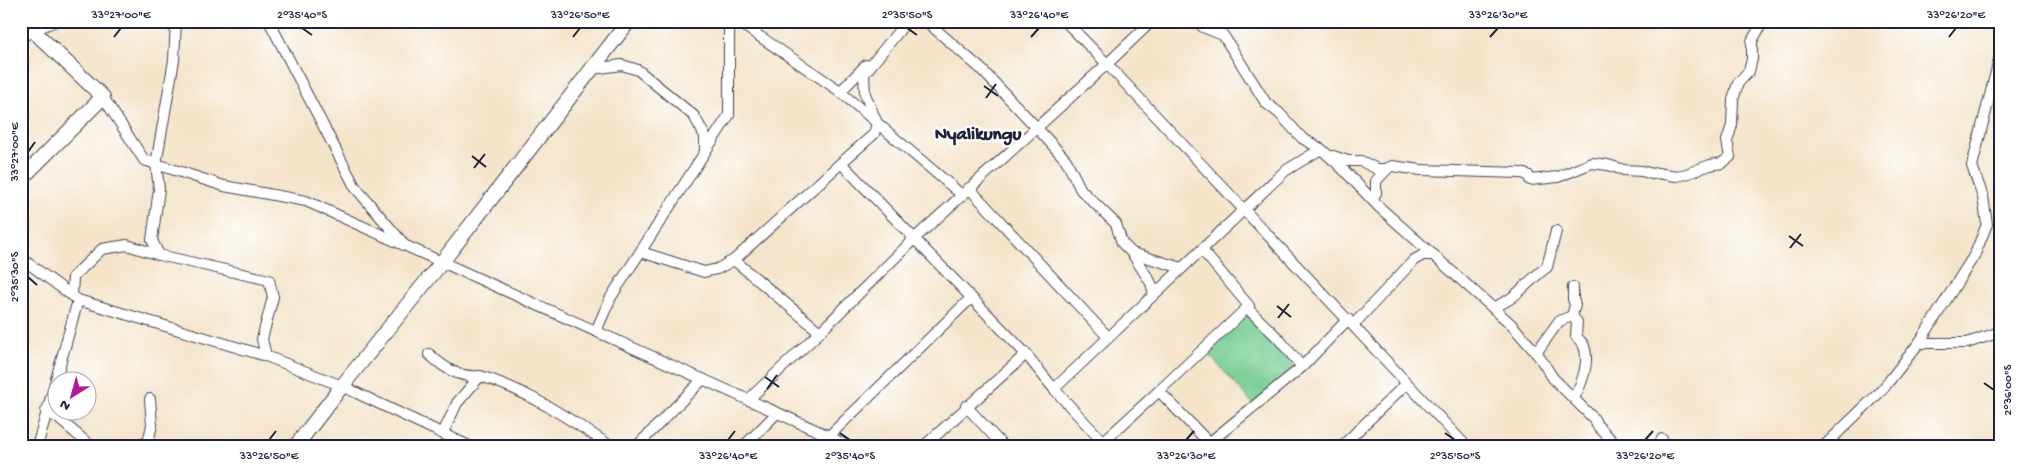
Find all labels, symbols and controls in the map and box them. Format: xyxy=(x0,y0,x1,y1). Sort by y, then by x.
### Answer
text: 33°27'00"E xyxy=(90,9,151,23)
text: 2°35'40"S xyxy=(277,9,327,23)
text: 33°26'50"E xyxy=(550,9,610,23)
text: 2°35'50"S xyxy=(882,9,933,23)
text: 33°26'40"E xyxy=(1009,9,1068,23)
text: 33°26'30"E xyxy=(1468,9,1528,23)
text: 33°26'20"E xyxy=(1926,9,1986,23)
text: 33°27'00"E xyxy=(9,122,23,183)
district label: Nyalikungu xyxy=(935,124,1021,147)
text: 2°35'30"S xyxy=(9,251,23,302)
text: 2°36'00"S xyxy=(2002,364,2016,415)
north arrow xyxy=(48,370,98,420)
text: N xyxy=(57,395,74,414)
text: 33°26'50"E xyxy=(239,450,299,464)
text: 33°26'40"E xyxy=(698,450,757,464)
text: 2°35'40"S xyxy=(825,450,875,464)
text: 33°26'30"E xyxy=(1156,450,1216,464)
text: 2°35'50"S xyxy=(1430,450,1481,464)
text: 33°26'20"E xyxy=(1615,450,1675,464)

